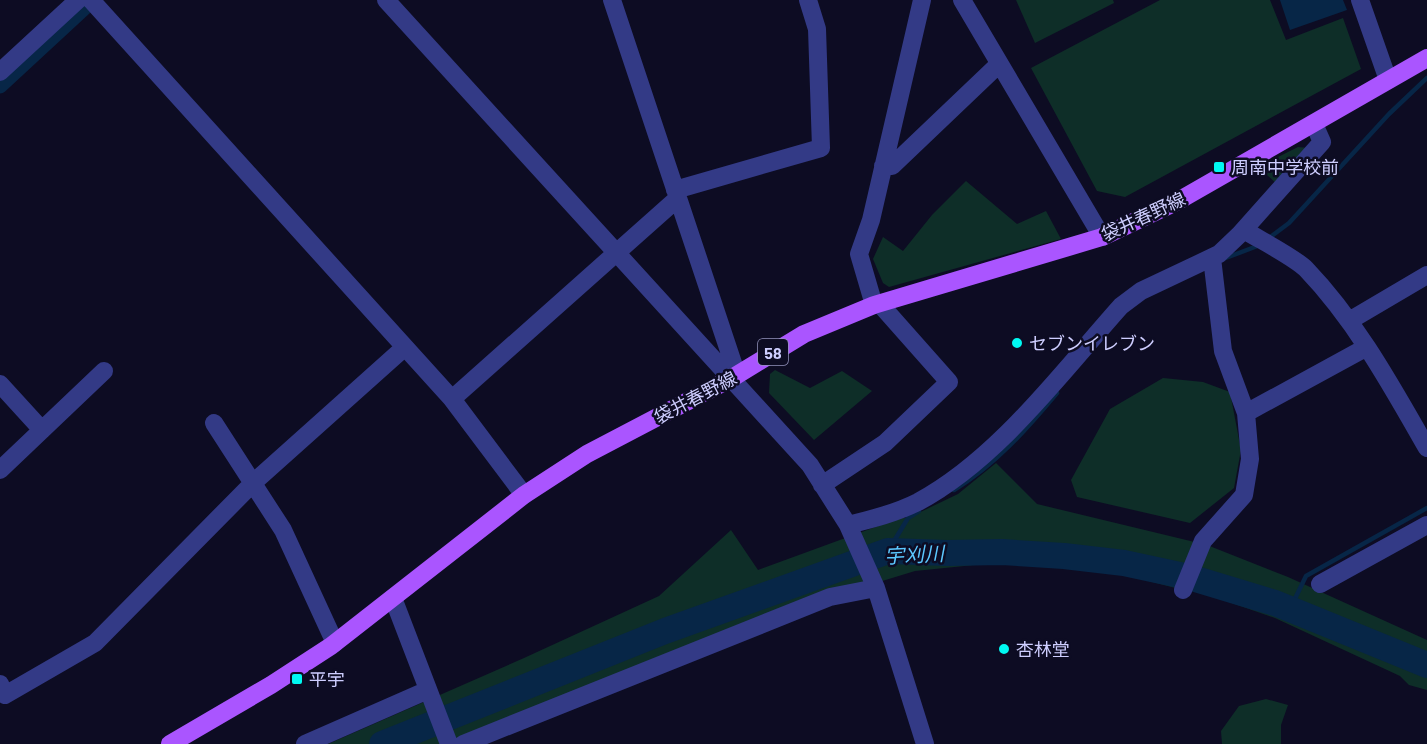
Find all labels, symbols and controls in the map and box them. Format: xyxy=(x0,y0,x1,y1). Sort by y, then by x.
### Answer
place label: 周南中学校前 xyxy=(1231,156,1339,178)
marker: 周南中学校前 xyxy=(1212,160,1226,174)
street label: 袋井春野線 xyxy=(1098,187,1188,245)
place label: セブンイレブン xyxy=(1029,332,1155,354)
marker: セブンイレブン xyxy=(1010,336,1024,350)
road number: 58 xyxy=(758,339,788,365)
street label: 袋井春野線 xyxy=(650,366,740,428)
water label: 宇刈川 xyxy=(883,540,947,568)
place label: 杏林堂 xyxy=(1016,638,1070,660)
marker: 杏林堂 xyxy=(997,642,1011,656)
place label: 平宇 xyxy=(309,668,345,690)
marker: 平宇 xyxy=(290,672,304,686)

